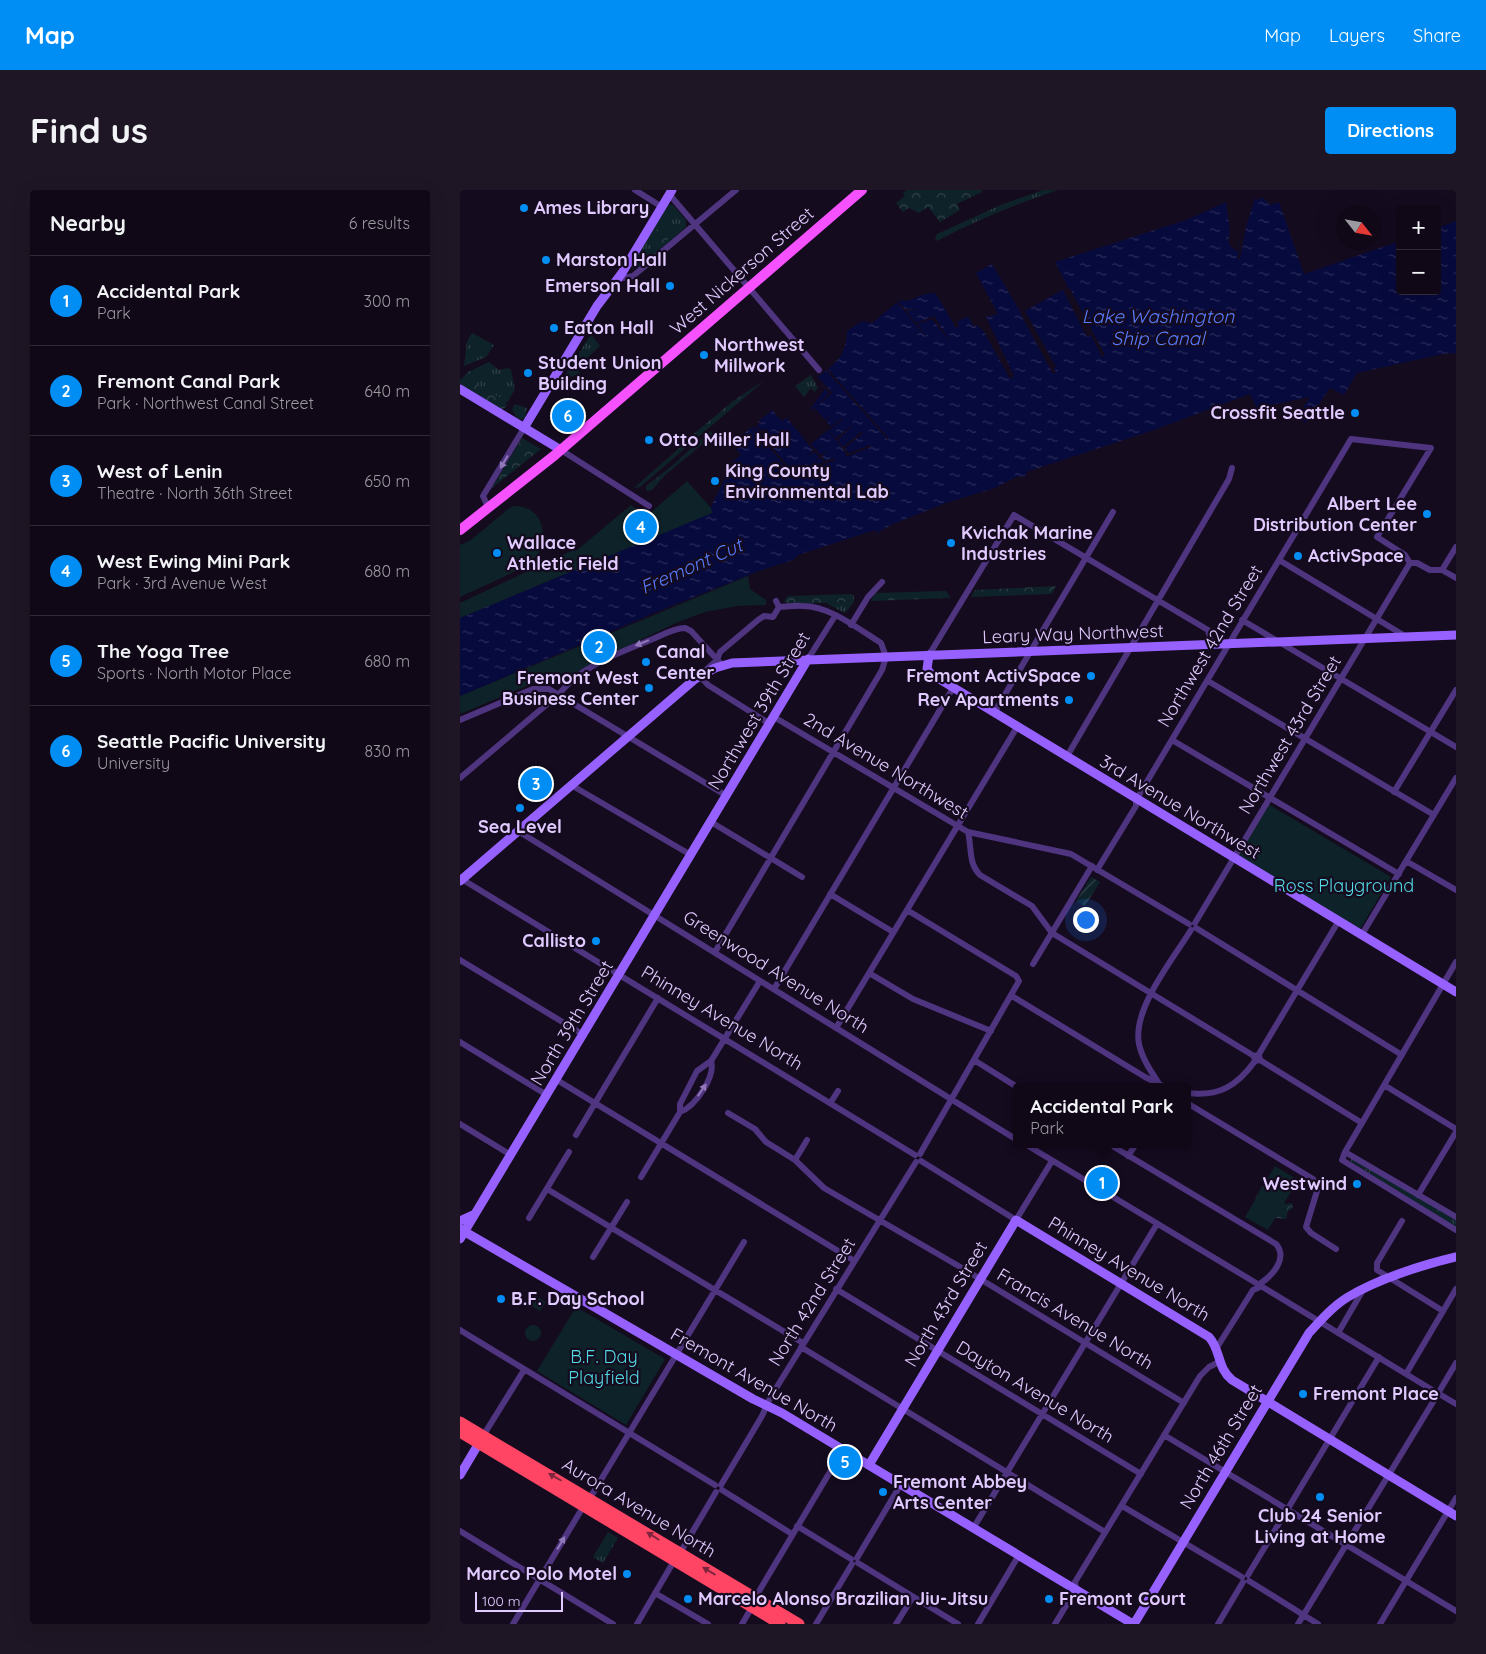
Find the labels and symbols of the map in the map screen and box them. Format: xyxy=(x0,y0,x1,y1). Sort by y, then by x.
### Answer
place label: Ames Library xyxy=(534,196,649,219)
marker: Ames Library xyxy=(518,202,530,214)
street label: West Nickerson Street xyxy=(665,202,818,339)
north arrow xyxy=(1336,205,1381,250)
place label: Marston Hall xyxy=(556,248,667,271)
marker: Marston Hall xyxy=(540,254,552,266)
place label: Emerson Hall xyxy=(545,274,660,297)
marker: Emerson Hall xyxy=(664,280,676,292)
water label: Lake Washington Ship Canal xyxy=(1082,304,1235,350)
place label: Eaton Hall xyxy=(564,316,654,339)
marker: Eaton Hall xyxy=(548,322,560,334)
place label: Northwest Millwork xyxy=(714,333,805,377)
marker: Northwest Millwork xyxy=(698,349,710,361)
place label: Student Union Building xyxy=(538,351,661,395)
marker: Student Union Building xyxy=(522,367,534,379)
pin: 6 xyxy=(552,397,584,435)
place label: Crossfit Seattle xyxy=(1210,401,1345,424)
marker: Crossfit Seattle xyxy=(1349,407,1361,419)
place label: Otto Miller Hall xyxy=(659,428,790,451)
marker: Otto Miller Hall xyxy=(643,434,655,446)
one-way arrow xyxy=(499,456,508,469)
place label: King County Environmental Lab xyxy=(725,459,889,503)
marker: King County Environmental Lab xyxy=(709,475,721,487)
place label: Albert Lee Distribution Center xyxy=(1253,492,1417,536)
pin: 4 xyxy=(625,508,657,546)
marker: Albert Lee Distribution Center xyxy=(1421,508,1433,520)
place label: Kvichak Marine Industries xyxy=(961,521,1093,565)
place label: Wallace Athletic Field xyxy=(507,531,619,575)
water label: Fremont Cut xyxy=(636,532,748,599)
marker: Kvichak Marine Industries xyxy=(945,537,957,549)
place label: ActivSpace xyxy=(1308,544,1404,567)
marker: Wallace Athletic Field xyxy=(491,547,503,559)
marker: ActivSpace xyxy=(1292,550,1304,562)
street label: Northwest 42nd Street xyxy=(1152,560,1267,731)
street label: Leary Way Northwest xyxy=(982,619,1164,648)
pin: 2 xyxy=(583,628,615,666)
street label: Northwest 39th Street xyxy=(702,628,815,794)
one-way arrow xyxy=(635,640,650,648)
place label: Canal Center xyxy=(656,640,715,684)
street label: Northwest 43rd Street xyxy=(1233,651,1346,818)
marker: Canal Center xyxy=(640,656,652,668)
place label: Fremont ActivSpace xyxy=(906,664,1081,687)
place label: Fremont West Business Center xyxy=(502,666,639,710)
marker: Fremont ActivSpace xyxy=(1085,670,1097,682)
marker: Fremont West Business Center xyxy=(643,682,655,694)
place label: Rev Apartments xyxy=(917,688,1059,711)
marker: Rev Apartments xyxy=(1063,694,1075,706)
street label: 2nd Avenue Northwest xyxy=(800,707,973,824)
street label: 3rd Avenue Northwest xyxy=(1096,749,1265,864)
pin: 3 xyxy=(520,765,552,803)
marker: Sea Level xyxy=(514,802,526,814)
place label: Sea Level xyxy=(478,815,562,838)
park label: Ross Playground xyxy=(1274,874,1414,897)
street label: Greenwood Avenue North xyxy=(679,905,873,1038)
your location xyxy=(1073,907,1099,933)
place label: Callisto xyxy=(522,929,586,952)
marker: Callisto xyxy=(590,935,602,947)
street label: North 39th Street xyxy=(525,956,618,1090)
street label: Phinney Avenue North xyxy=(637,960,807,1075)
one-way arrow xyxy=(697,1083,707,1097)
pin: 1 xyxy=(1086,1164,1118,1202)
place label: Westwind xyxy=(1263,1172,1347,1195)
marker: Westwind xyxy=(1351,1178,1363,1190)
street label: Phinney Avenue North xyxy=(1044,1211,1214,1326)
street label: North 42nd Street xyxy=(763,1233,860,1370)
street label: North 43rd Street xyxy=(899,1237,992,1371)
street label: Francis Avenue North xyxy=(993,1263,1158,1374)
place label: B.F. Day School xyxy=(511,1287,645,1310)
marker: B.F. Day School xyxy=(495,1293,507,1305)
street label: Fremont Avenue North xyxy=(667,1322,842,1437)
street label: Dayton Avenue North xyxy=(952,1335,1118,1448)
park label: B.F. Day Playfield xyxy=(568,1345,640,1389)
street label: North 46th Street xyxy=(1174,1380,1267,1513)
place label: Fremont Place xyxy=(1313,1382,1439,1405)
marker: Fremont Place xyxy=(1297,1388,1309,1400)
pin: 5 xyxy=(829,1443,861,1481)
street label: Aurora Avenue North xyxy=(558,1453,720,1563)
place label: Fremont Abbey Arts Center xyxy=(893,1470,1027,1514)
one-way arrow xyxy=(547,1473,562,1481)
marker: Fremont Abbey Arts Center xyxy=(877,1486,889,1498)
marker: Club 24 Senior Living at Home xyxy=(1314,1491,1326,1503)
place label: Club 24 Senior Living at Home xyxy=(1254,1504,1386,1548)
one-way arrow xyxy=(646,1532,659,1541)
one-way arrow xyxy=(557,1536,566,1549)
place label: Marco Polo Motel xyxy=(466,1562,617,1585)
one-way arrow xyxy=(703,1566,716,1575)
marker: Marco Polo Motel xyxy=(621,1568,633,1580)
place label: Marcelo Alonso Brazilian Jiu-Jitsu xyxy=(698,1587,988,1610)
place label: Fremont Court xyxy=(1059,1587,1186,1610)
scale bar xyxy=(475,1589,562,1612)
marker: Marcelo Alonso Brazilian Jiu-Jitsu xyxy=(682,1593,694,1605)
marker: Fremont Court xyxy=(1043,1593,1055,1605)

